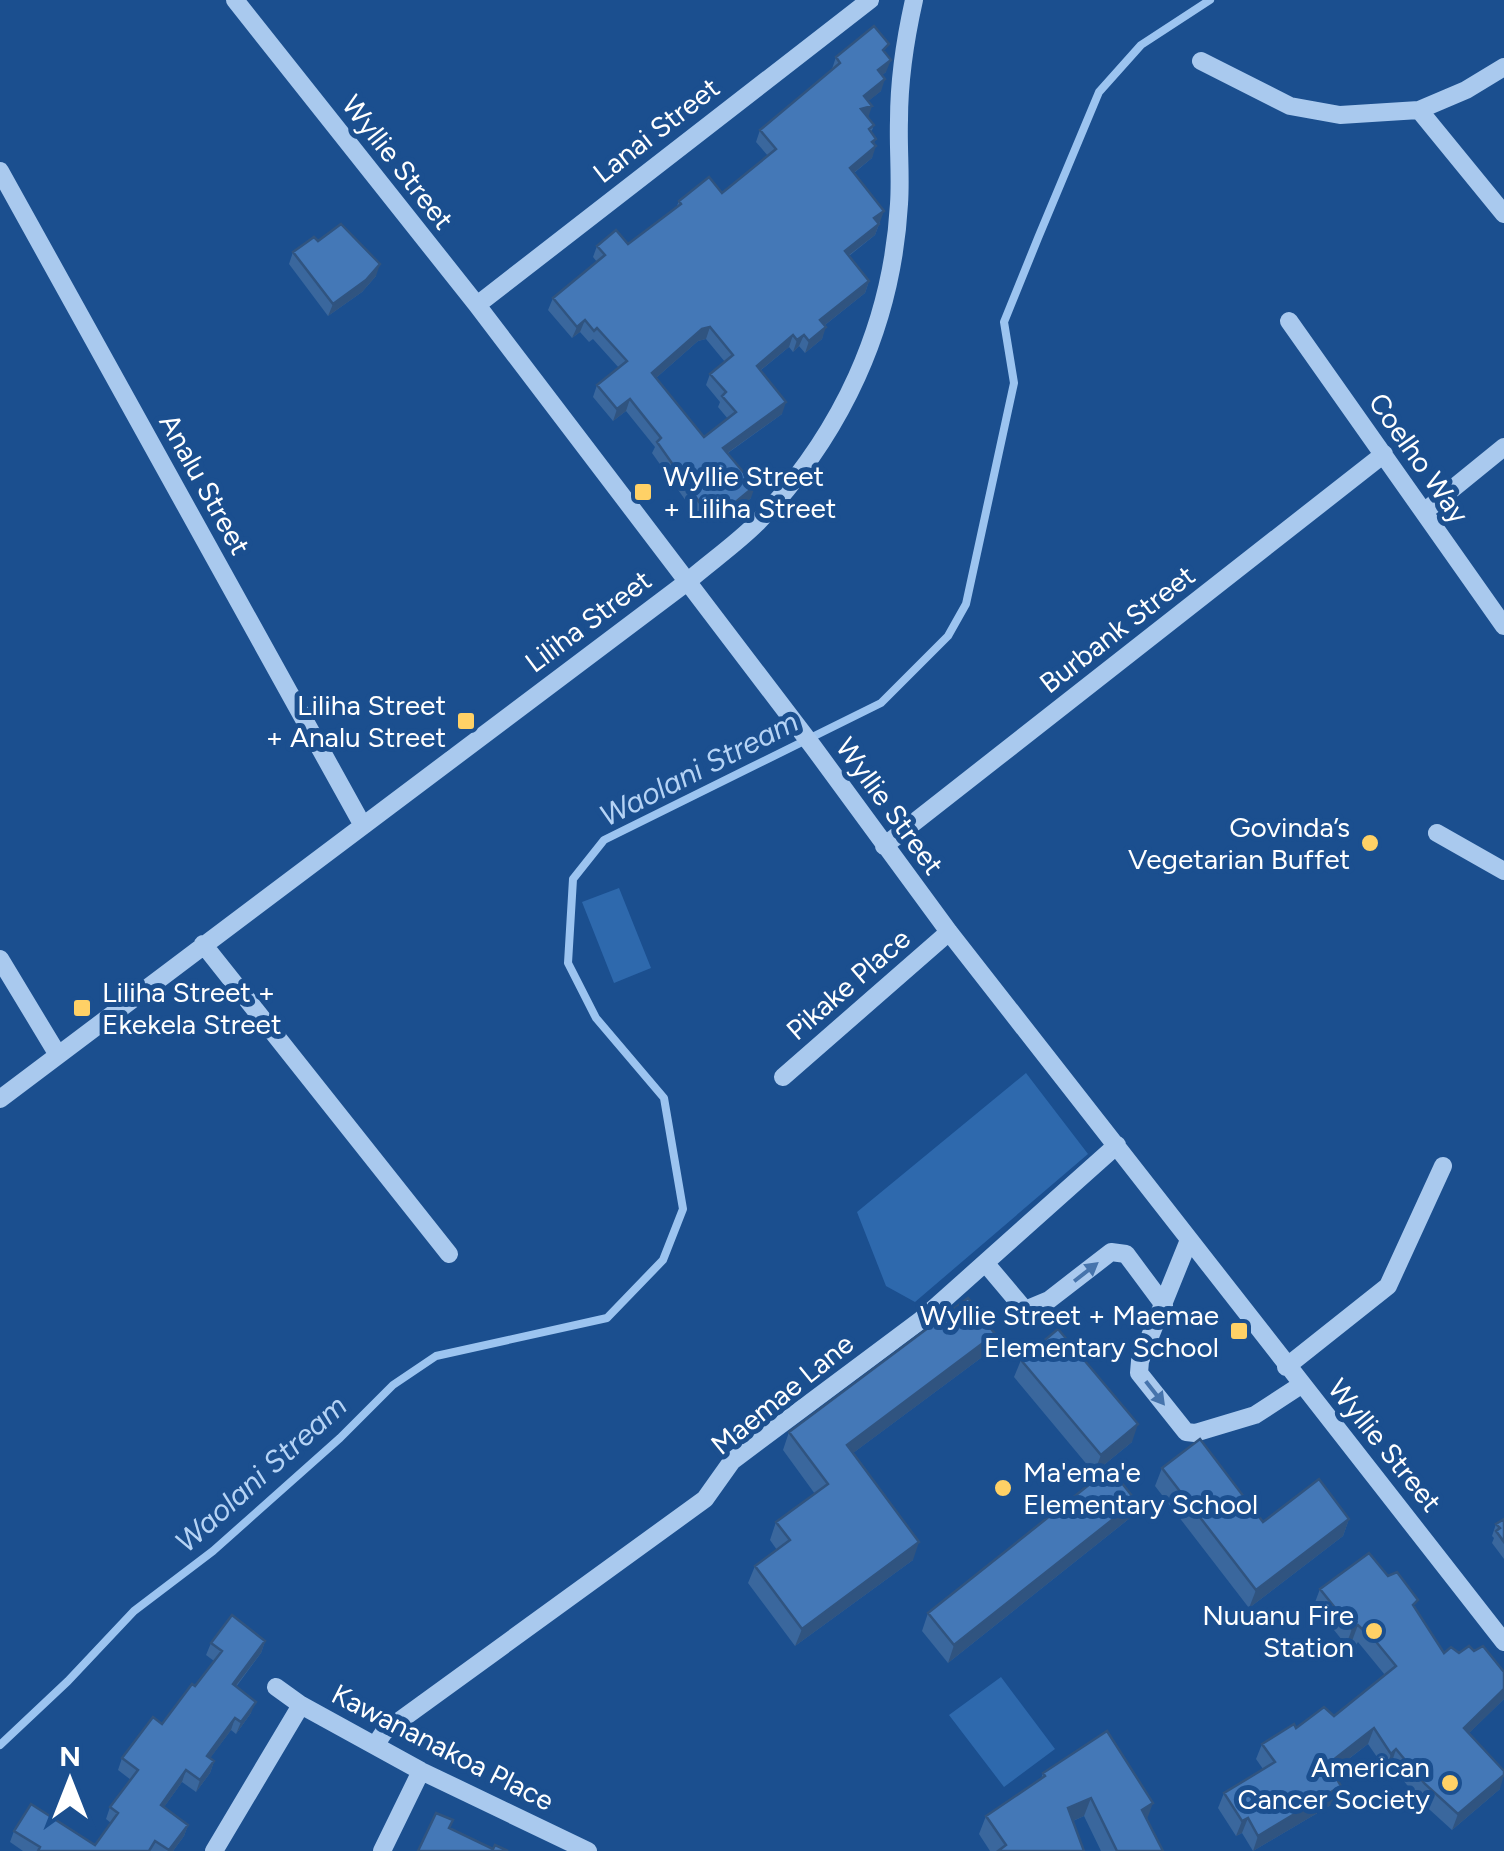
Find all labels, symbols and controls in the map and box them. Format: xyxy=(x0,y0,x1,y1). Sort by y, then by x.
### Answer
street label: Lanai Street xyxy=(586,70,726,190)
street label: Wyllie Street xyxy=(335,88,461,236)
street label: Coelho Way xyxy=(1362,386,1476,530)
street label: Analu Street xyxy=(152,408,258,560)
place label: Wyllie Street + Liliha Street xyxy=(663,459,836,525)
marker: Wyllie Street + Liliha Street xyxy=(632,481,654,503)
street label: Burbank Street xyxy=(1033,558,1201,700)
street label: Liliha Street xyxy=(518,563,658,679)
place label: Liliha Street + Analu Street xyxy=(266,688,446,754)
water label: Waolani Stream xyxy=(593,703,804,834)
marker: Liliha Street + Analu Street xyxy=(455,710,477,732)
street label: Wyllie Street xyxy=(829,731,951,881)
place label: Govinda’s Vegetarian Buffet xyxy=(1128,810,1350,876)
marker: Govinda’s Vegetarian Buffet xyxy=(1359,832,1381,854)
street label: Pikake Place xyxy=(779,921,917,1047)
place label: Liliha Street + Ekekela Street xyxy=(102,975,281,1041)
marker: Liliha Street + Ekekela Street xyxy=(71,997,93,1019)
one-way arrow xyxy=(1073,1262,1099,1282)
place label: Wyllie Street + Maemae Elementary School xyxy=(920,1298,1219,1364)
marker: Wyllie Street + Maemae Elementary School xyxy=(1228,1320,1250,1342)
street label: Maemae Lane xyxy=(704,1326,860,1462)
street label: Wyllie Street xyxy=(1321,1372,1449,1518)
one-way arrow xyxy=(1144,1379,1165,1405)
water label: Waolani Stream xyxy=(167,1387,354,1560)
place label: Ma'ema'e Elementary School xyxy=(1023,1455,1258,1521)
marker: Ma'ema'e Elementary School xyxy=(992,1477,1014,1499)
place label: Nuuanu Fire Station xyxy=(1202,1598,1354,1664)
marker: Nuuanu Fire Station xyxy=(1363,1620,1385,1642)
street label: Kawananakoa Place xyxy=(326,1676,560,1818)
north arrow xyxy=(20,1731,120,1831)
text: N xyxy=(59,1739,81,1773)
place label: American Cancer Society xyxy=(1237,1750,1430,1816)
marker: American Cancer Society xyxy=(1439,1772,1461,1794)

